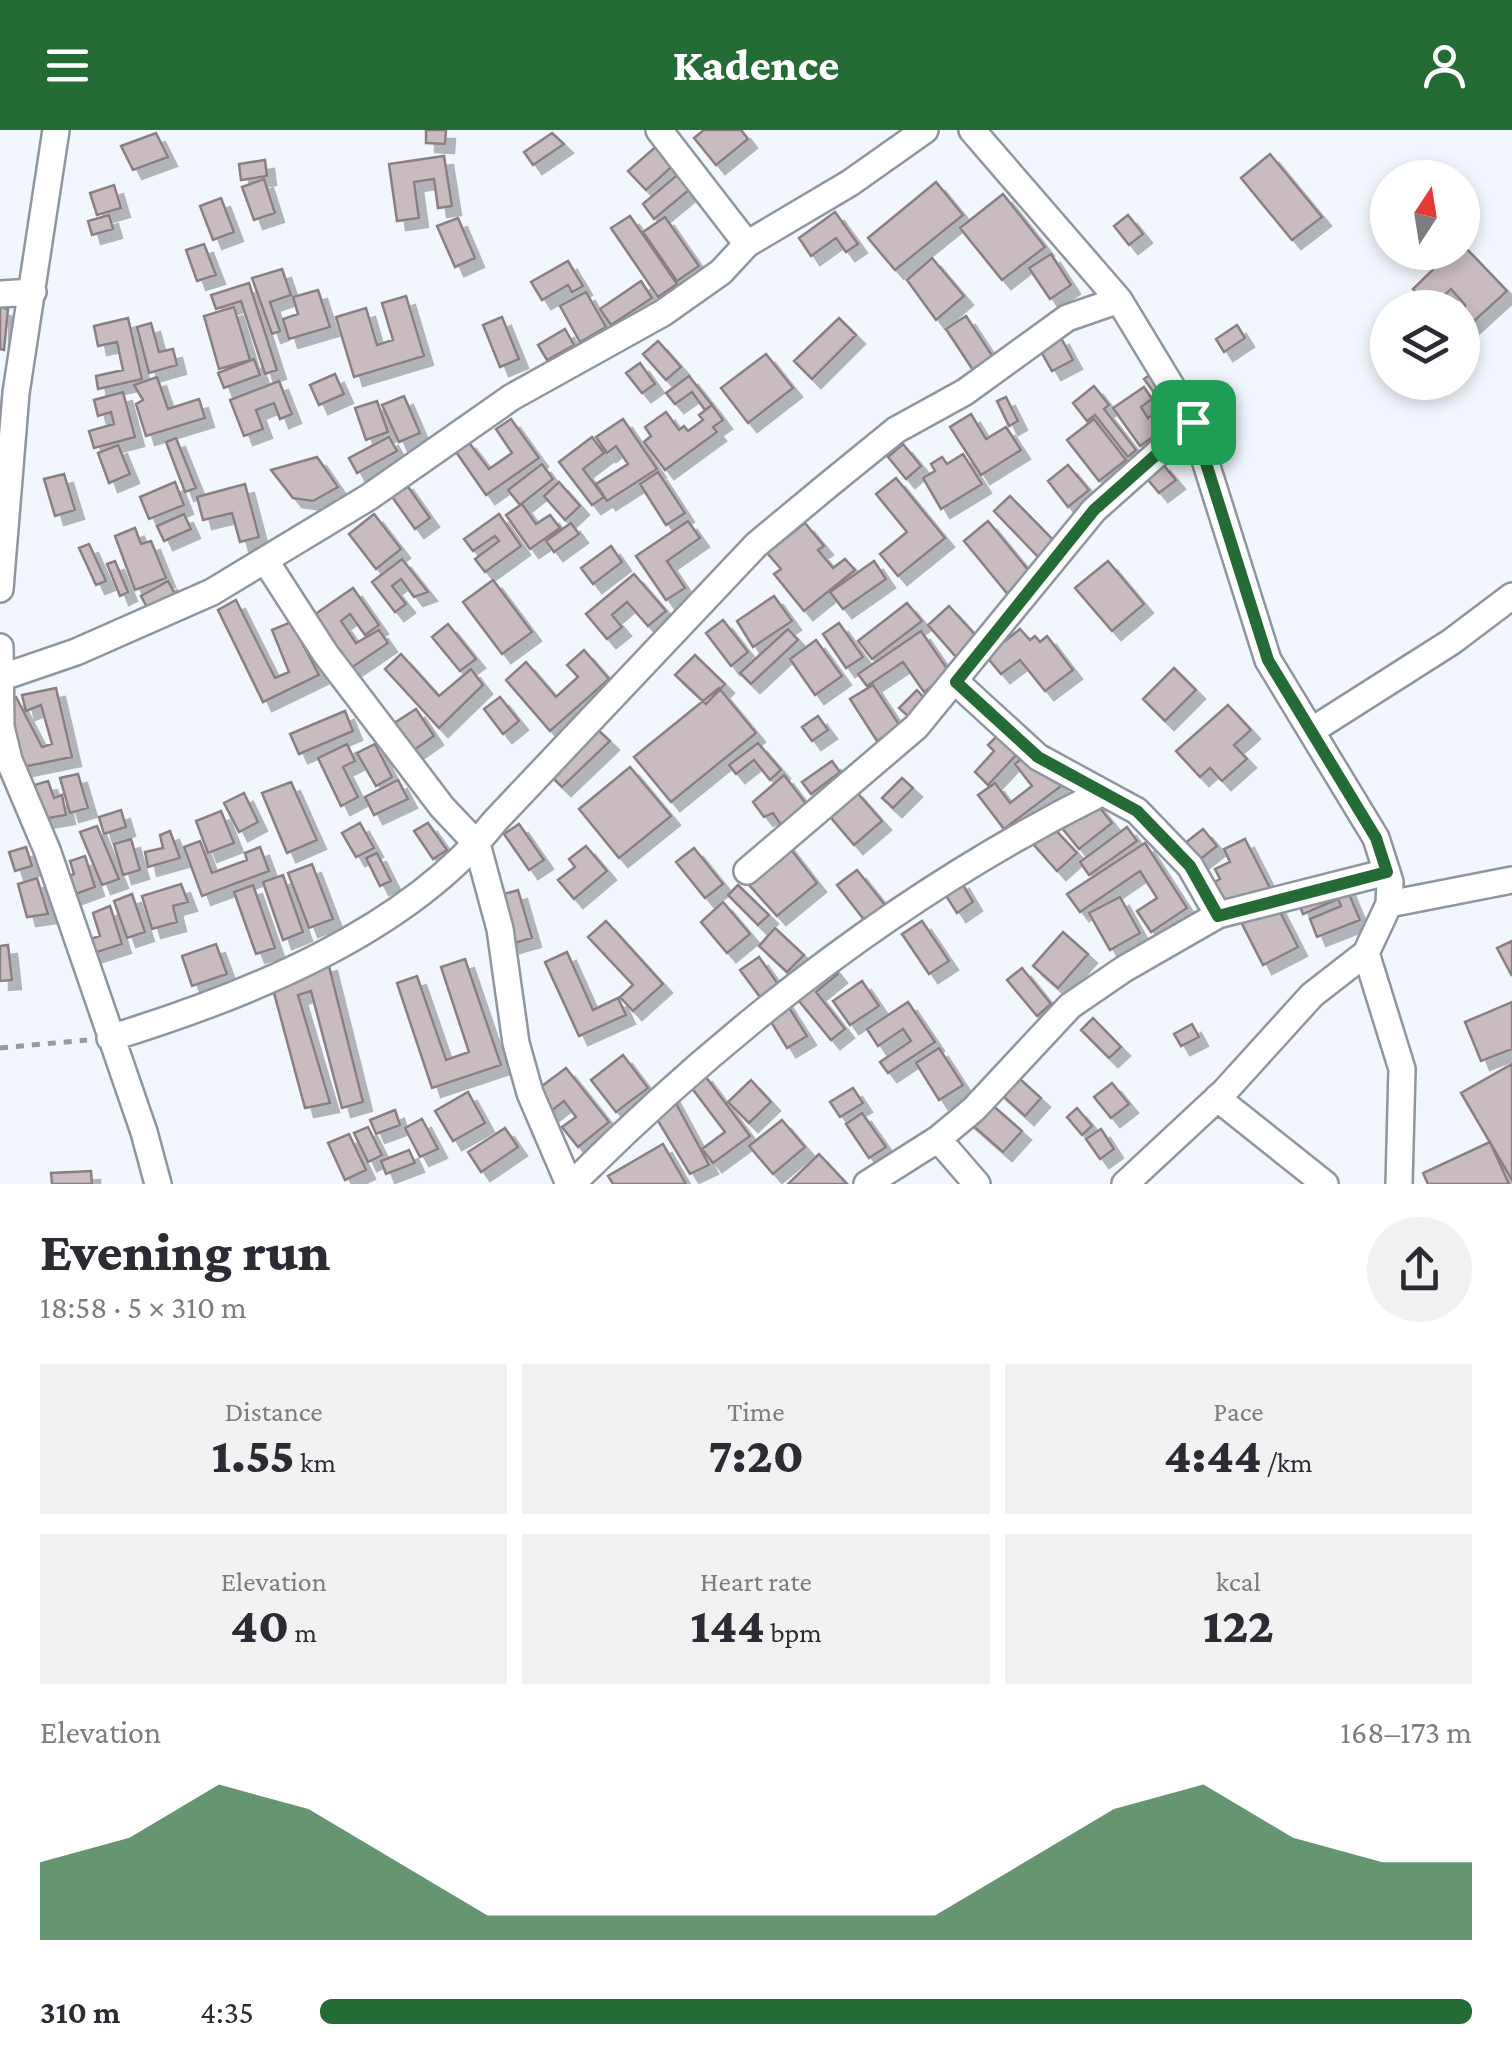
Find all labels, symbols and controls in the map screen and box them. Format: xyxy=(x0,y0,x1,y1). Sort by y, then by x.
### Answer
icon: menu xyxy=(40,38,95,93)
icon: person xyxy=(1417,38,1472,93)
text: Kadence xyxy=(673,40,839,90)
north arrow xyxy=(1370,160,1480,270)
map controls xyxy=(1370,160,1480,400)
button: layers xyxy=(1370,290,1480,400)
pin xyxy=(1151,380,1236,465)
icon: arrive xyxy=(1166,395,1221,450)
button: share xyxy=(1367,1217,1472,1322)
text: Evening run xyxy=(40,1221,330,1282)
text: 18:58 · 5 × 310 m xyxy=(40,1289,247,1325)
text: Distance xyxy=(225,1396,323,1427)
text: Time xyxy=(727,1396,785,1427)
text: Pace xyxy=(1213,1396,1264,1427)
text: 1.55 xyxy=(211,1427,295,1483)
text: 7:20 xyxy=(708,1427,804,1483)
text: 4:44 xyxy=(1164,1427,1261,1483)
text: km xyxy=(295,1447,336,1478)
text: /km xyxy=(1261,1447,1313,1478)
text: Elevation xyxy=(221,1566,327,1597)
text: Heart rate xyxy=(700,1566,812,1597)
text: kcal xyxy=(1216,1566,1261,1597)
text: 40 xyxy=(230,1597,289,1653)
text: 144 xyxy=(690,1597,765,1653)
text: 122 xyxy=(1203,1597,1274,1653)
text: m xyxy=(289,1617,317,1648)
text: bpm xyxy=(765,1617,822,1648)
text: Elevation xyxy=(40,1714,161,1750)
text: 168–173 m xyxy=(1340,1714,1472,1750)
text: 310 m xyxy=(40,1994,120,2030)
text: 4:35 xyxy=(200,1994,254,2030)

